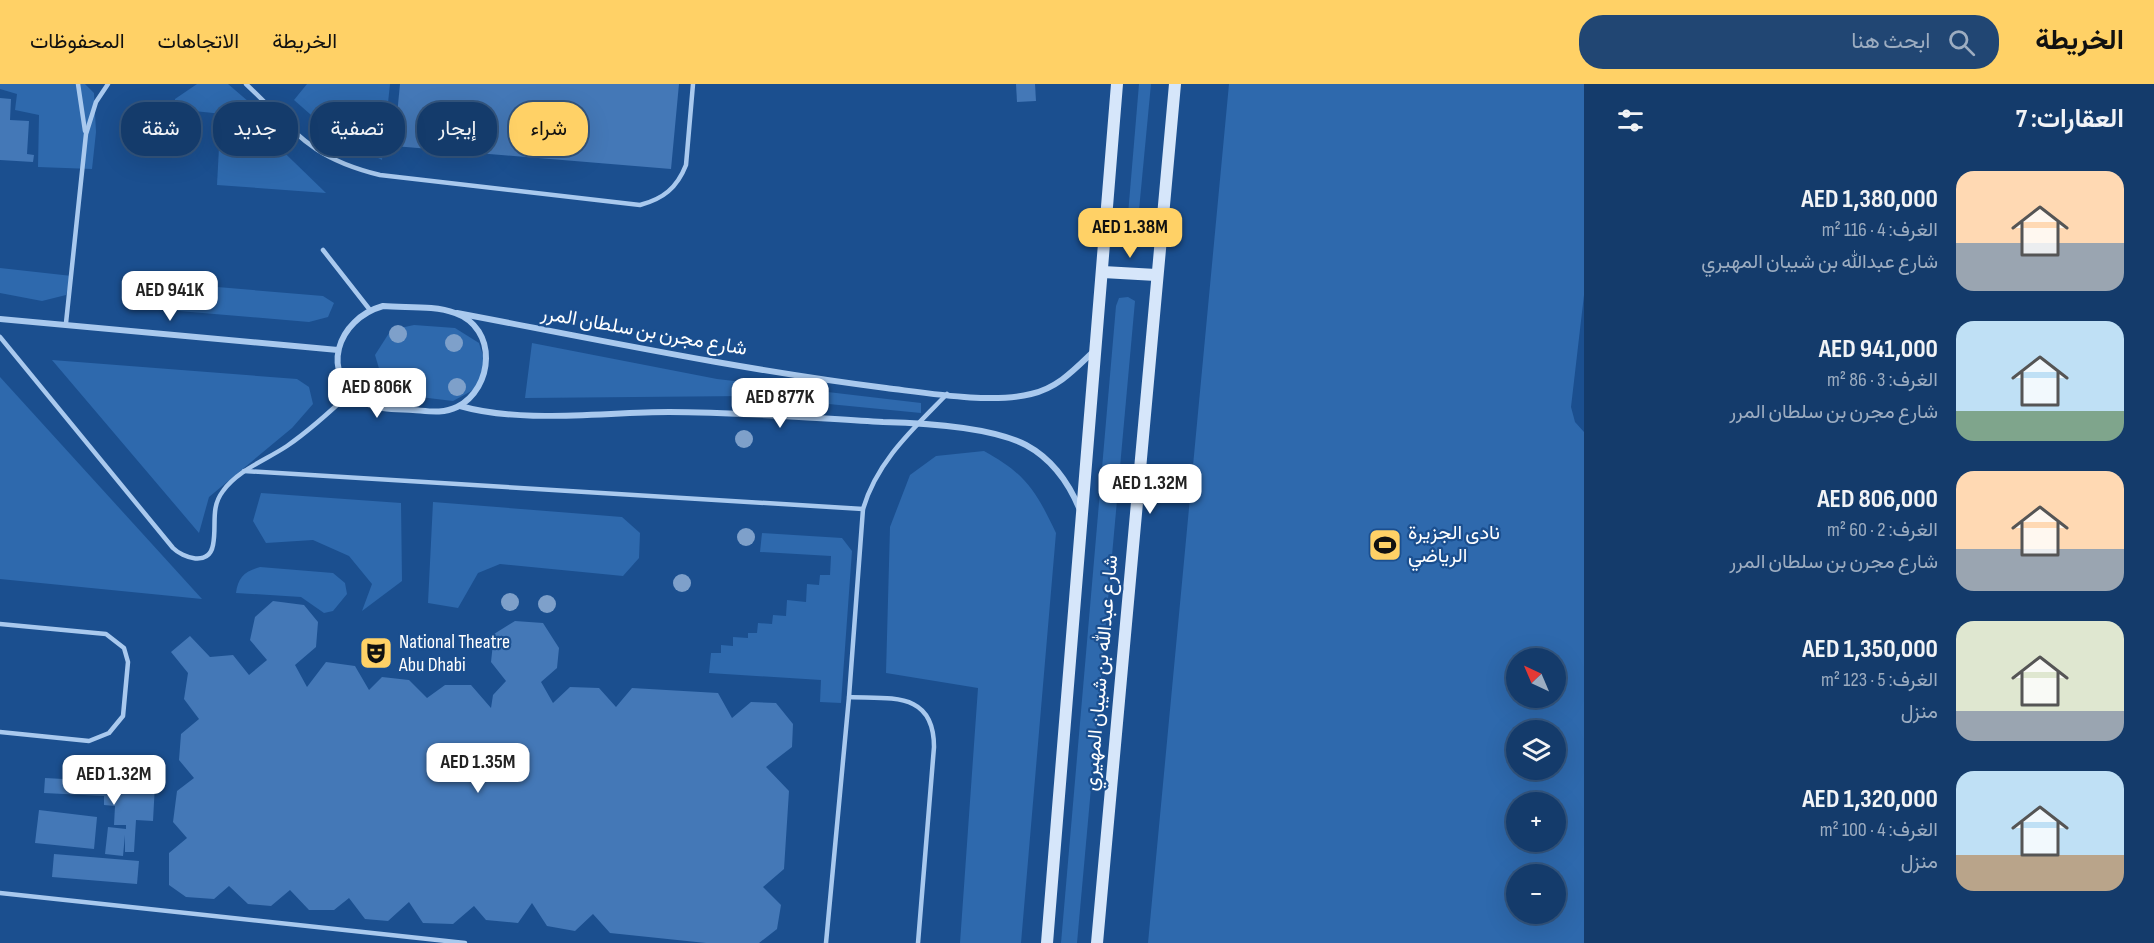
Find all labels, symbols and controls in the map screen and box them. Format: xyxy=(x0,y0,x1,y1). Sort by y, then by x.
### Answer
search box xyxy=(1579,15,1999,69)
text: الخريطة xyxy=(2035,24,2124,57)
icon: search xyxy=(1945,26,1978,59)
text: ابحث هنا xyxy=(1851,28,1930,55)
text: المحفوظات xyxy=(30,29,125,54)
text: الاتجاهات xyxy=(158,29,239,54)
text: الخريطة xyxy=(272,29,337,54)
chip: شقة xyxy=(121,102,201,156)
chip: جديد xyxy=(213,102,298,156)
chip: تصفية xyxy=(310,102,405,156)
chip: إيجار xyxy=(417,102,497,156)
chip: شراء xyxy=(509,102,588,156)
icon: filters xyxy=(1614,104,1647,137)
text: العقارات: 7 xyxy=(2016,104,2124,135)
text: AED 1,380,000 xyxy=(1801,184,1938,215)
icon: home xyxy=(2004,195,2076,267)
pin: AED 1.38M xyxy=(1061,208,1199,259)
text: AED 1.38M xyxy=(1092,215,1168,239)
text: الغرف: 4 · 116 m² xyxy=(1822,218,1938,242)
text: شارع عبدالله بن شيبان المهيري xyxy=(1701,250,1938,274)
pin: AED 941K xyxy=(108,271,232,322)
text: AED 941K xyxy=(136,278,204,302)
street label: شارع مجرن بن سلطان المرر xyxy=(538,301,749,362)
text: AED 941,000 xyxy=(1819,334,1938,365)
icon: home xyxy=(2004,345,2076,417)
pin: AED 806K xyxy=(315,368,439,419)
text: الغرف: 3 · 86 m² xyxy=(1827,368,1938,392)
text: AED 806K xyxy=(342,375,412,399)
pin: AED 877K xyxy=(718,378,842,429)
text: AED 877K xyxy=(746,385,814,409)
text: شارع مجرن بن سلطان المرر xyxy=(1729,400,1938,424)
pin: AED 1.32M xyxy=(1081,464,1219,515)
text: AED 1.32M xyxy=(1113,471,1187,495)
text: AED 806,000 xyxy=(1817,484,1938,515)
icon: home xyxy=(2004,495,2076,567)
text: الغرف: 2 · 60 m² xyxy=(1827,518,1938,542)
place label: نادى الجزيرة الرياضي xyxy=(1408,521,1500,572)
sports icon: نادى الجزيرة الرياضي xyxy=(1367,527,1403,563)
text: شارع مجرن بن سلطان المرر xyxy=(1729,550,1938,574)
street label: شارع عبدالله بن شيبان المهيري xyxy=(1078,554,1127,792)
place label: National Theatre Abu Dhabi xyxy=(398,630,510,677)
text: AED 1,350,000 xyxy=(1802,634,1938,665)
theatre icon: National Theatre Abu Dhabi xyxy=(358,635,394,671)
icon: home xyxy=(2004,645,2076,717)
north arrow xyxy=(1506,648,1566,708)
map controls xyxy=(1506,648,1566,924)
text: الغرف: 5 · 123 m² xyxy=(1821,668,1938,692)
text: منزل xyxy=(1901,700,1938,724)
button: layers xyxy=(1506,720,1566,780)
pin: AED 1.35M xyxy=(409,743,547,794)
text: AED 1.35M xyxy=(441,750,515,774)
pin: AED 1.32M xyxy=(45,755,183,806)
text: AED 1.32M xyxy=(77,762,151,786)
text: AED 1,320,000 xyxy=(1802,784,1938,815)
button: + xyxy=(1506,792,1566,852)
icon: home xyxy=(2004,795,2076,867)
text: الغرف: 4 · 100 m² xyxy=(1820,818,1938,842)
text: منزل xyxy=(1901,850,1938,874)
button: − xyxy=(1506,864,1566,924)

